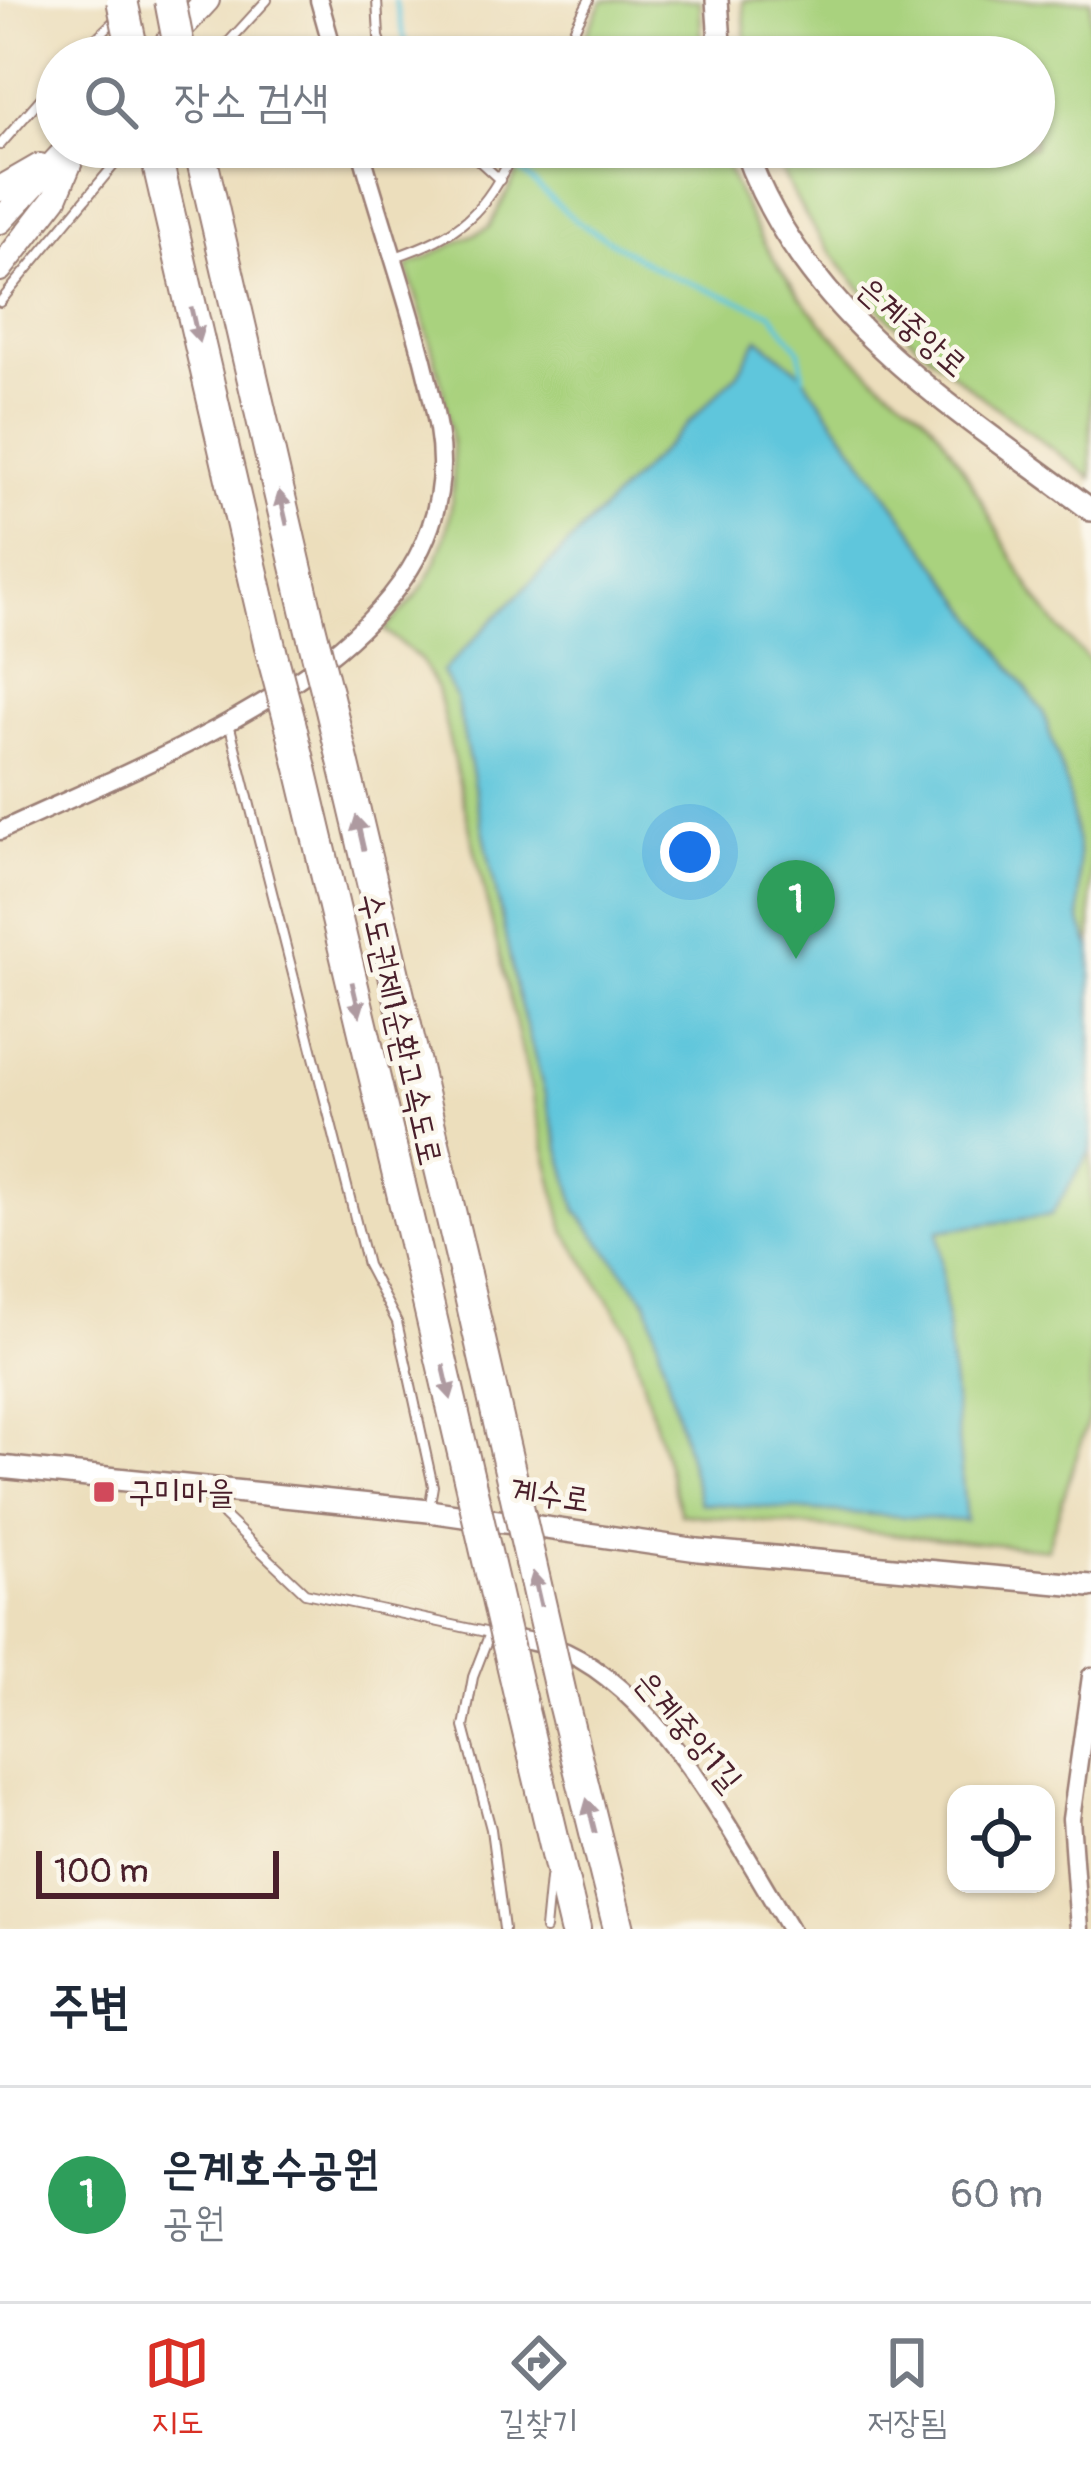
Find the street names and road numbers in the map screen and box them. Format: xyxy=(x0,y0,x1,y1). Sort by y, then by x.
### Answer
street label: 은계중앙로 xyxy=(848,268,976,386)
street label: 수도권제1순환고속도로 xyxy=(349,889,451,1169)
street label: 계수로 xyxy=(508,1469,592,1521)
street label: 은계중앙1길 xyxy=(625,1662,751,1800)

